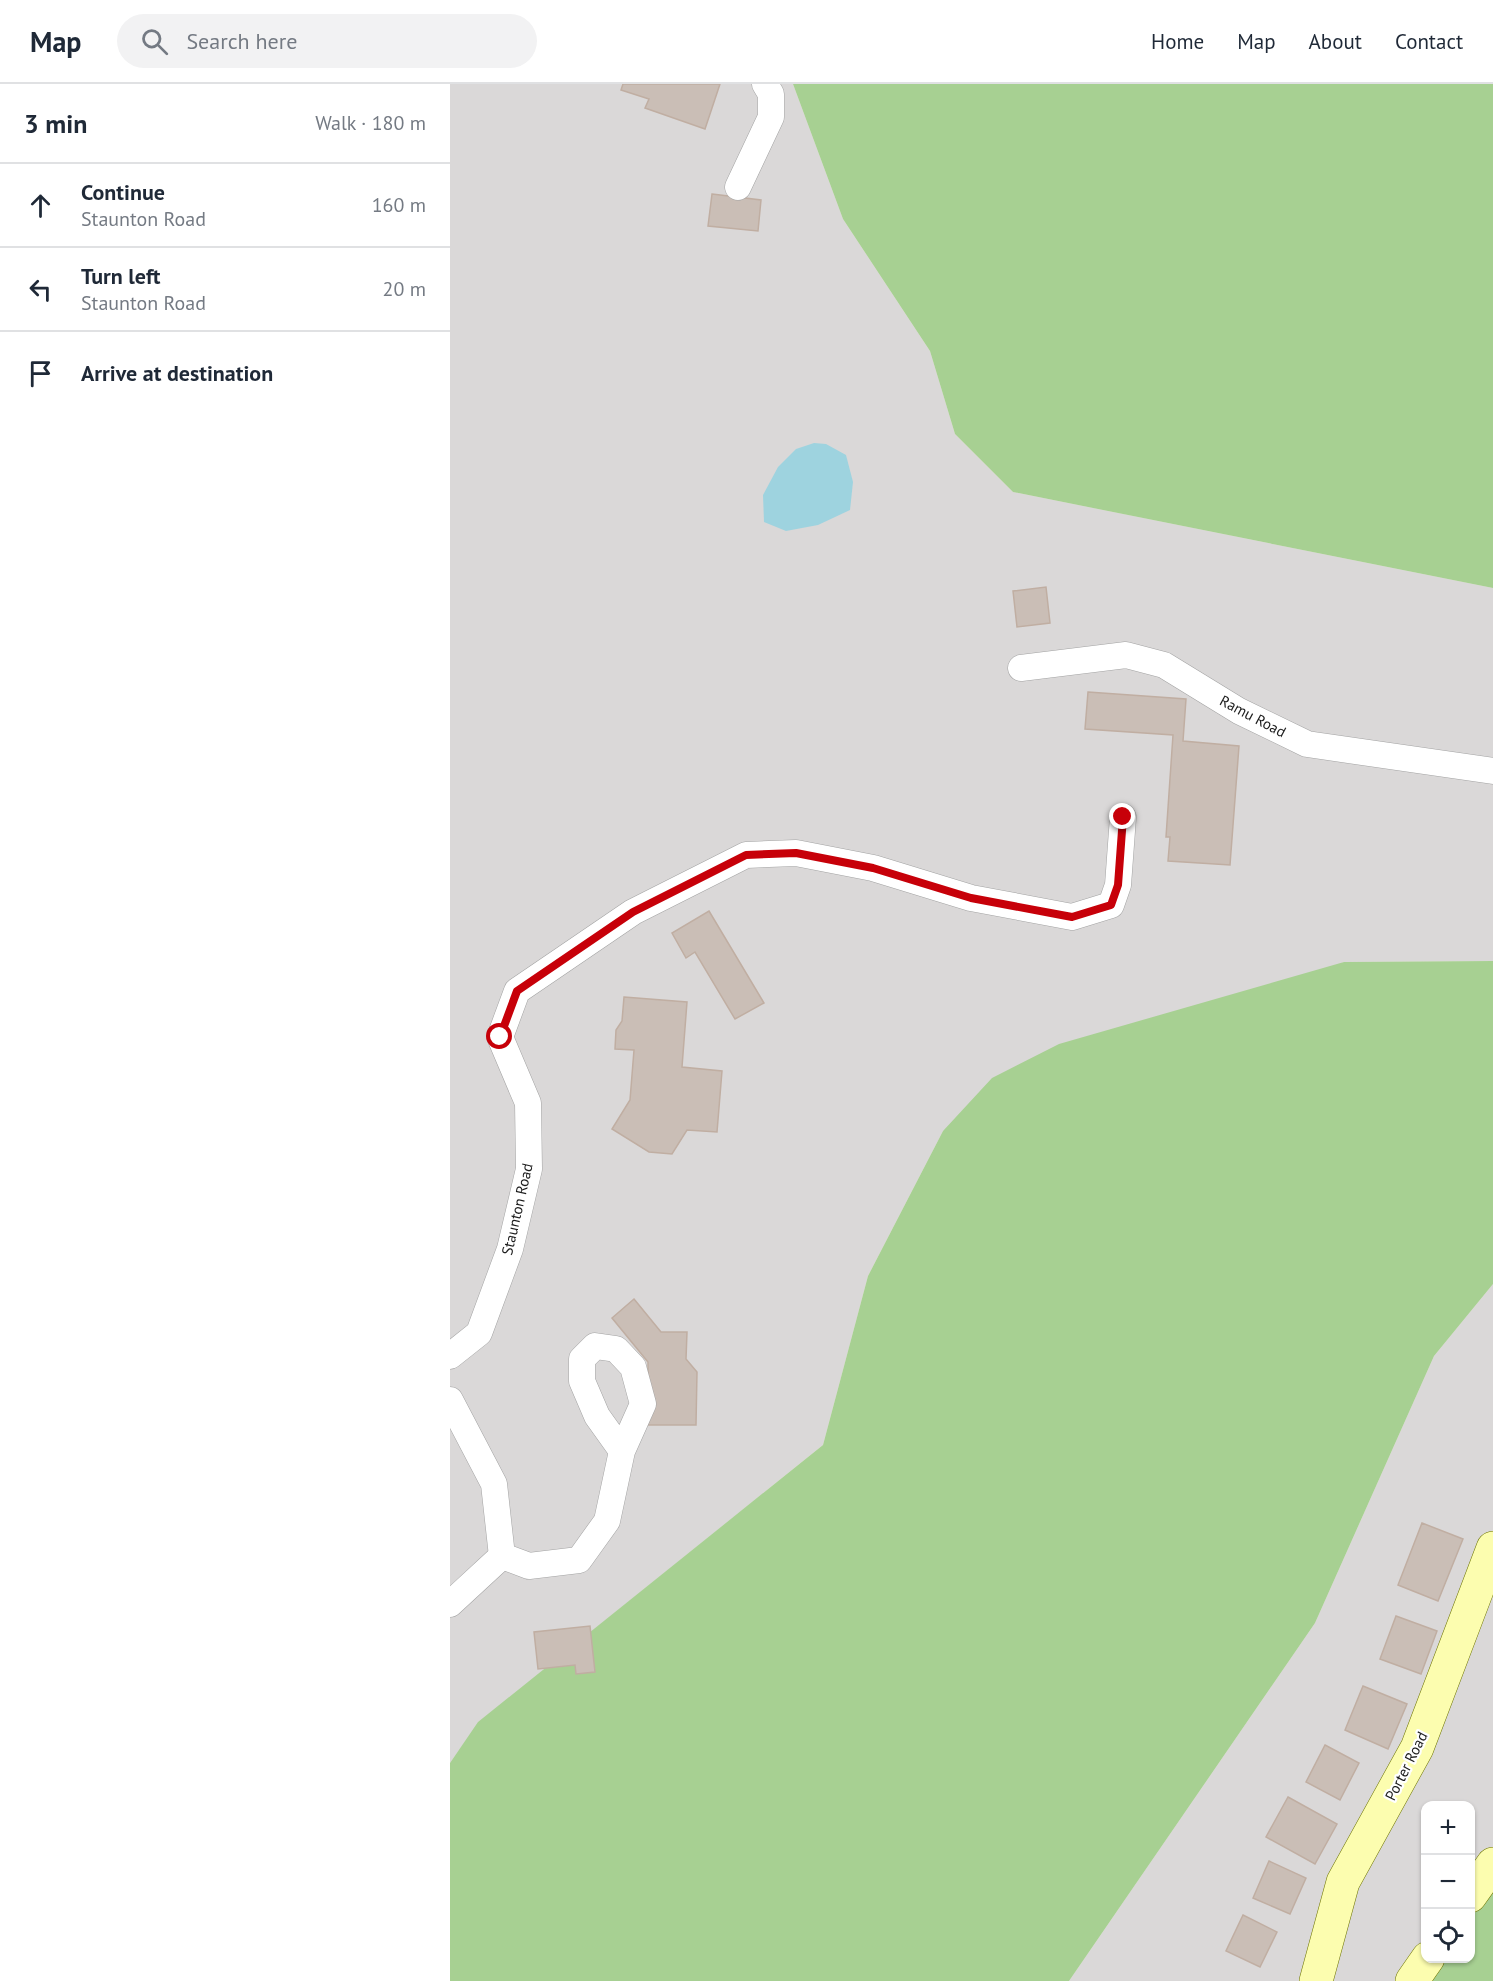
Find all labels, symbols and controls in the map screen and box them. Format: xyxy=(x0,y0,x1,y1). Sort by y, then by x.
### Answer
search box xyxy=(117,14,537,68)
text: Map xyxy=(30,23,81,60)
icon: search xyxy=(138,25,171,58)
text: Search here xyxy=(186,27,297,55)
text: Home xyxy=(1151,28,1204,55)
text: Map xyxy=(1237,28,1276,55)
text: About xyxy=(1309,28,1362,55)
text: Contact xyxy=(1395,28,1463,55)
text: 3 min xyxy=(24,107,87,140)
text: Walk · 180 m xyxy=(315,110,426,136)
text: Continue xyxy=(81,178,165,206)
icon: ahead xyxy=(24,189,57,222)
text: 160 m xyxy=(372,192,426,218)
text: Staunton Road xyxy=(81,206,206,232)
text: Turn left xyxy=(81,262,161,290)
icon: left xyxy=(24,273,57,306)
text: 20 m xyxy=(383,276,426,302)
text: Staunton Road xyxy=(81,290,206,316)
icon: arrive xyxy=(24,357,57,390)
text: Arrive at destination xyxy=(81,359,273,387)
street label: Ramu Road xyxy=(1217,691,1289,741)
route end xyxy=(1109,803,1135,829)
route start xyxy=(486,1023,512,1049)
street label: Staunton Road xyxy=(497,1161,537,1257)
street label: Porter Road xyxy=(1381,1728,1431,1804)
map controls xyxy=(1421,1801,1475,1963)
button: + xyxy=(1421,1801,1475,1855)
button: − xyxy=(1421,1855,1475,1909)
button: locate xyxy=(1421,1909,1475,1963)

